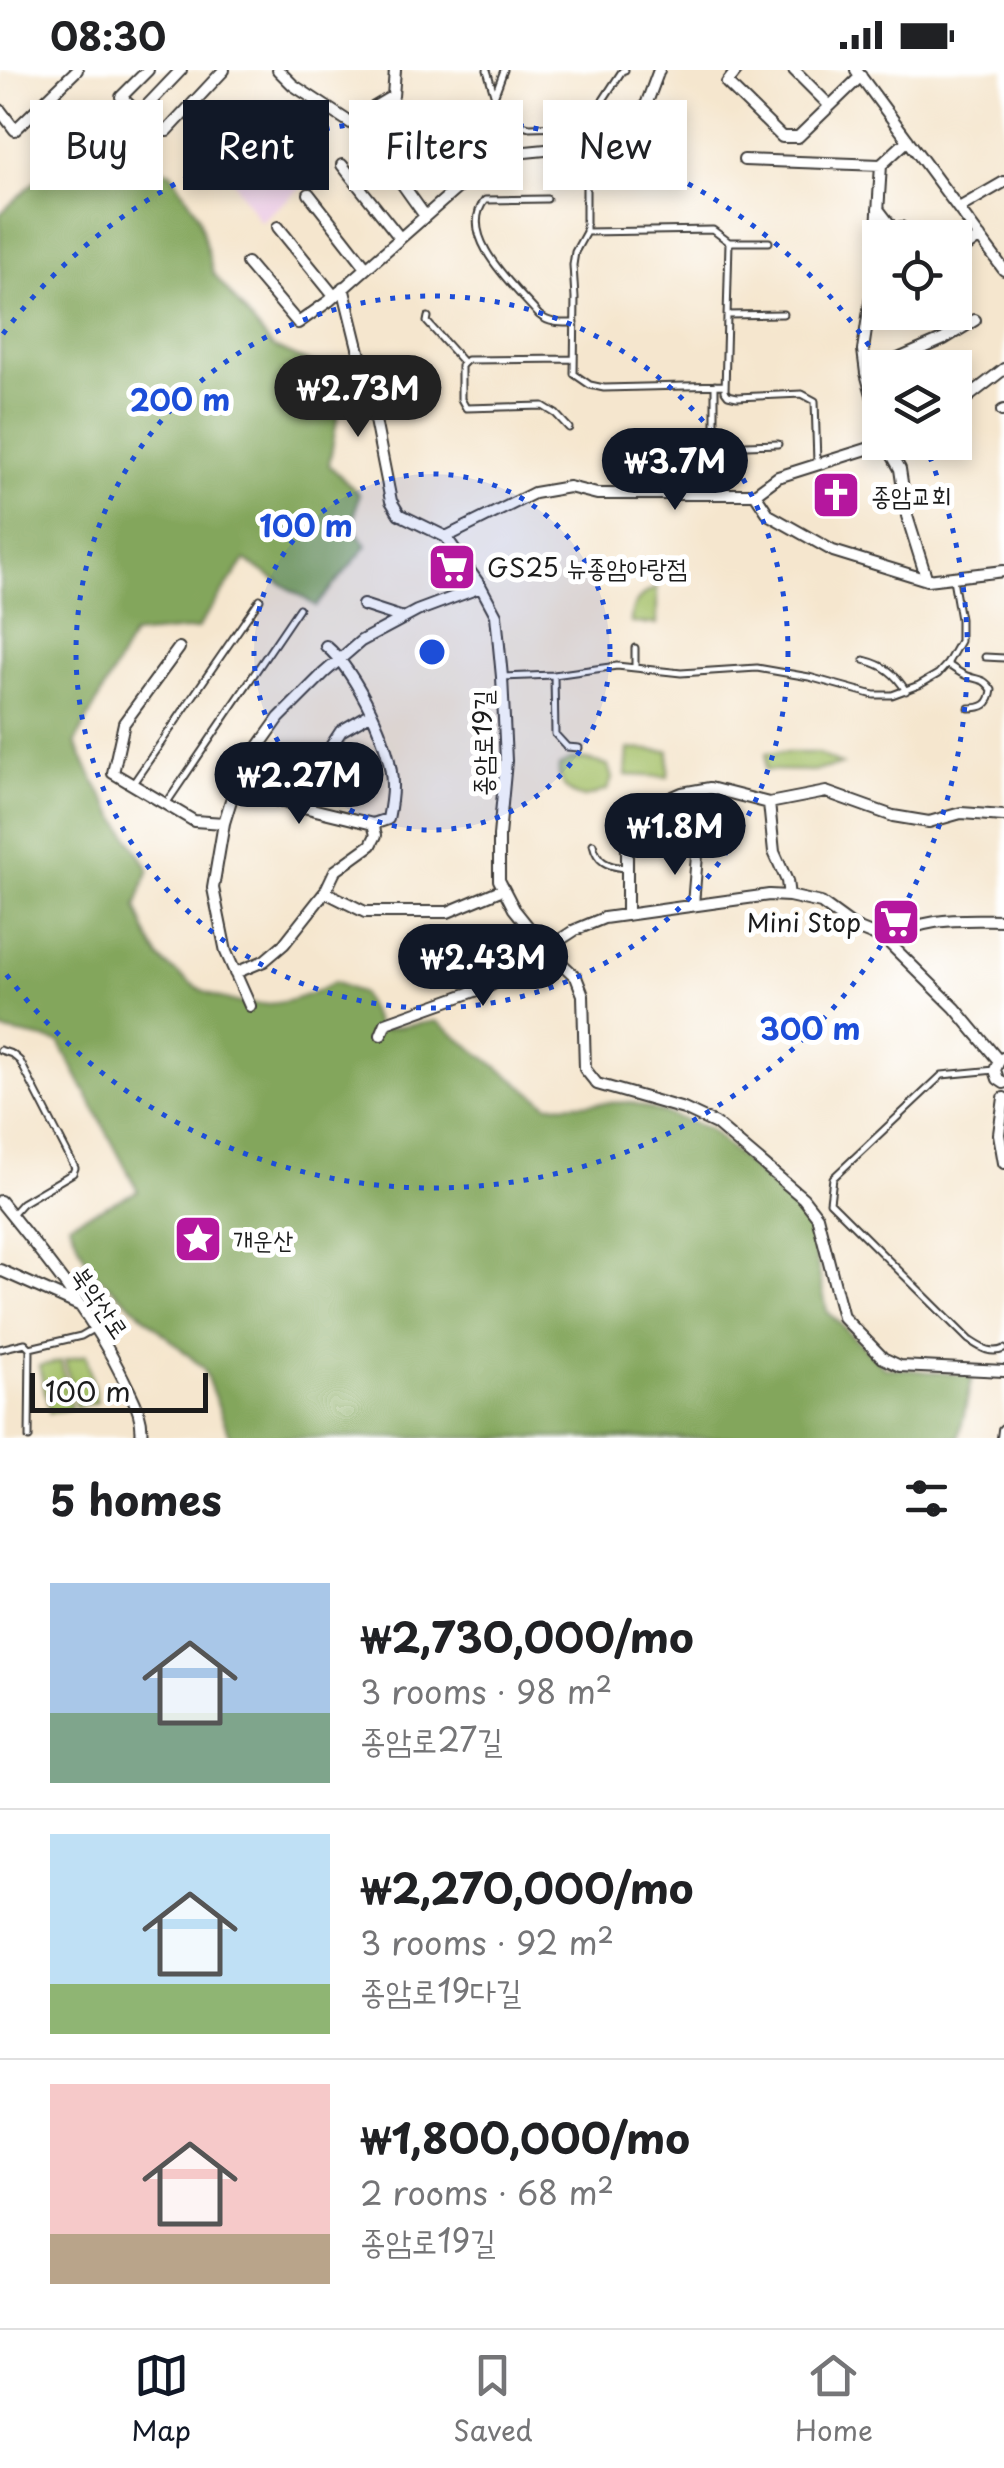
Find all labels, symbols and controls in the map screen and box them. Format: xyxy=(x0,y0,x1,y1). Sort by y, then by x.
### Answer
text: 08:30 xyxy=(50,7,166,64)
chip: Buy xyxy=(30,100,163,190)
chip: Rent xyxy=(183,100,329,190)
chip: Filters xyxy=(349,100,523,190)
chip: New xyxy=(543,100,687,190)
map controls xyxy=(862,220,972,460)
button: locate xyxy=(862,220,972,330)
button: layers xyxy=(862,350,972,460)
pin: ₩2.73M xyxy=(277,355,439,440)
text: ₩2.73M xyxy=(296,363,420,411)
text: 200 m xyxy=(130,376,230,421)
pin: ₩3.7M xyxy=(605,428,745,513)
text: ₩3.7M xyxy=(624,436,726,484)
church icon: 종암교회 xyxy=(810,469,862,521)
place label: 종암교회 xyxy=(871,476,951,514)
text: 100 m xyxy=(259,502,353,547)
supermarket icon: GS25 뉴종암아랑점 xyxy=(426,541,478,593)
place label: GS25 뉴종암아랑점 xyxy=(487,548,687,586)
centre of rings xyxy=(414,634,450,670)
street label: 종암로19길 xyxy=(463,690,501,796)
pin: ₩2.27M xyxy=(218,742,380,827)
text: ₩2.27M xyxy=(237,750,361,798)
pin: ₩1.8M xyxy=(605,793,745,878)
text: ₩1.8M xyxy=(627,801,723,849)
supermarket icon: Mini Stop xyxy=(870,896,922,948)
place label: Mini Stop xyxy=(747,903,861,941)
pin: ₩2.43M xyxy=(402,924,564,1009)
text: ₩2.43M xyxy=(420,932,546,980)
text: 300 m xyxy=(759,1005,861,1050)
place icon: 개운산 xyxy=(172,1213,224,1265)
place label: 개운산 xyxy=(233,1220,293,1258)
street label: 북악산로 xyxy=(63,1258,139,1346)
scale bar xyxy=(30,1368,208,1412)
text: 100 m xyxy=(45,1369,131,1412)
text: 5 homes xyxy=(50,1467,222,1530)
icon: filters xyxy=(899,1471,954,1526)
text: ₩2,730,000/mo xyxy=(360,1604,694,1667)
icon: home xyxy=(130,1623,250,1743)
text: 3 rooms · 98 m² xyxy=(360,1667,612,1715)
text: 종암로27길 xyxy=(360,1715,503,1763)
text: ₩2,270,000/mo xyxy=(360,1855,694,1918)
icon: home xyxy=(130,1874,250,1994)
text: 3 rooms · 92 m² xyxy=(360,1918,614,1966)
text: 종암로19다길 xyxy=(360,1966,522,2014)
text: ₩1,800,000/mo xyxy=(360,2105,690,2168)
icon: home xyxy=(130,2124,250,2244)
text: 2 rooms · 68 m² xyxy=(360,2168,614,2216)
text: 종암로19길 xyxy=(360,2216,496,2264)
tab: Map xyxy=(131,2348,191,2451)
tab: Saved xyxy=(453,2348,533,2451)
tab: Home xyxy=(795,2348,873,2451)

